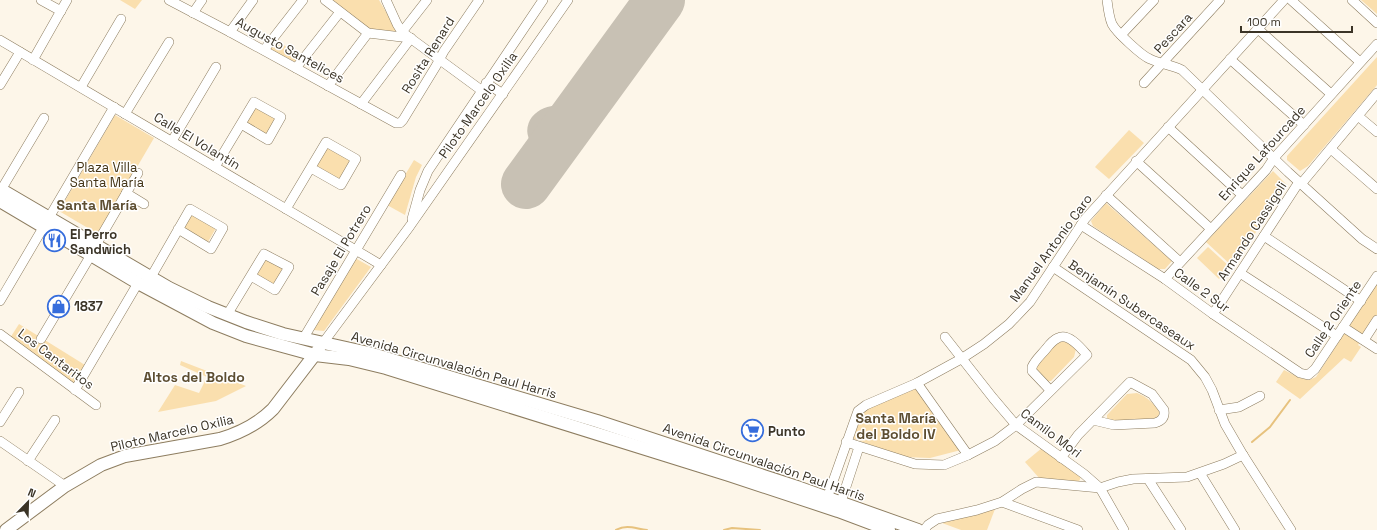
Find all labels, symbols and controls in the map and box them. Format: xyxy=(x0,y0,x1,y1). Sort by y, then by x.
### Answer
scale bar xyxy=(1241,8,1352,34)
street label: Pescara xyxy=(1150,9,1196,57)
street label: Augusto Santelices xyxy=(233,13,347,87)
street label: Rosita Renard xyxy=(398,13,458,97)
text: 100 m xyxy=(1247,14,1281,30)
street label: Piloto Marcelo Oxilia xyxy=(435,48,521,161)
street label: Enrique Lafourcade xyxy=(1215,102,1309,204)
street label: Calle El Volantín xyxy=(151,108,243,174)
park label: Plaza Villa Santa María xyxy=(70,159,145,191)
street label: Armando Cassigoli xyxy=(1214,178,1290,284)
street label: Manuel Antonio Caro xyxy=(1006,191,1096,305)
district label: Santa María xyxy=(57,196,137,214)
street label: Pasaje El Potrero xyxy=(307,201,375,299)
place label: El Perro Sandwich xyxy=(70,226,131,258)
restaurant icon: El Perro Sandwich xyxy=(42,228,68,254)
street label: Benjamín Subercaseaux xyxy=(1065,256,1199,354)
street label: Calle 2 Sur xyxy=(1171,264,1233,316)
street label: Calle 2 Oriente xyxy=(1301,277,1365,361)
shop icon: 1837 xyxy=(46,293,72,319)
place label: 1837 xyxy=(74,298,103,315)
street label: Los Cantaritos xyxy=(15,325,98,393)
street label: Avenida Circunvalación Paul Harris xyxy=(349,327,559,403)
district label: Altos del Boldo xyxy=(143,368,245,386)
street label: Camilo Mori xyxy=(1017,405,1085,461)
district label: Santa María del Boldo IV xyxy=(856,409,936,443)
street label: Piloto Marcelo Oxilia xyxy=(109,410,236,455)
supermarket icon: Punto xyxy=(740,418,766,444)
street label: Avenida Circunvalación Paul Harris xyxy=(661,419,868,505)
place label: Punto xyxy=(768,423,805,440)
north arrow xyxy=(8,482,48,522)
text: N xyxy=(26,485,38,501)

